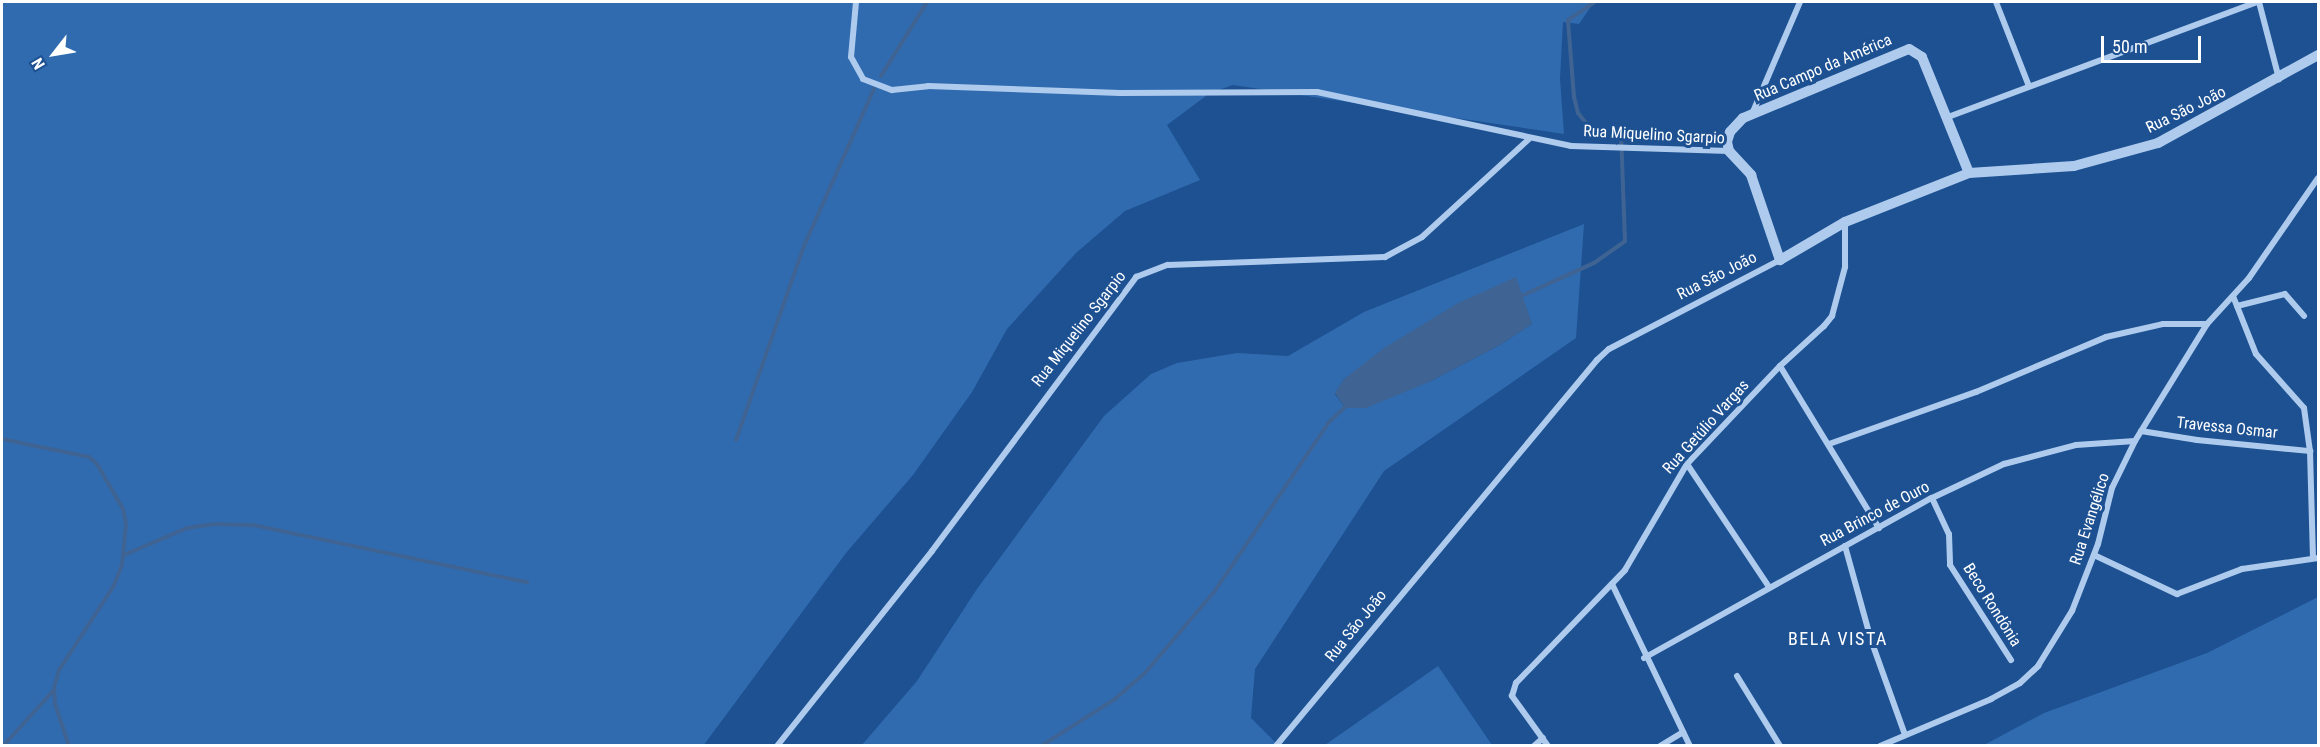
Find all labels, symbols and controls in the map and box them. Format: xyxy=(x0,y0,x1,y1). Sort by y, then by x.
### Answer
north arrow xyxy=(24,24,84,84)
scale bar xyxy=(2104,24,2204,62)
street label: Rua Campo da América xyxy=(1751,30,1895,106)
text: 50 m xyxy=(2112,36,2147,57)
text: N xyxy=(27,54,49,73)
street label: Rua São João xyxy=(2143,82,2229,138)
street label: Rua Miquelino Sgarpio xyxy=(1583,122,1725,148)
street label: Rua São João xyxy=(1674,248,1760,304)
street label: Rua Miquelino Sgarpio xyxy=(1028,267,1130,391)
street label: Rua Getúlio Vargas xyxy=(1659,376,1753,478)
street label: Travessa Osmar xyxy=(2176,413,2278,443)
street label: Rua Evangélico xyxy=(2066,471,2114,567)
street label: Rua Brinco de Ouro xyxy=(1817,477,1933,551)
street label: Beco Rondônia xyxy=(1959,560,2025,650)
street label: Rua São João xyxy=(1321,586,1391,666)
district label: BELA VISTA xyxy=(1788,628,1888,650)

